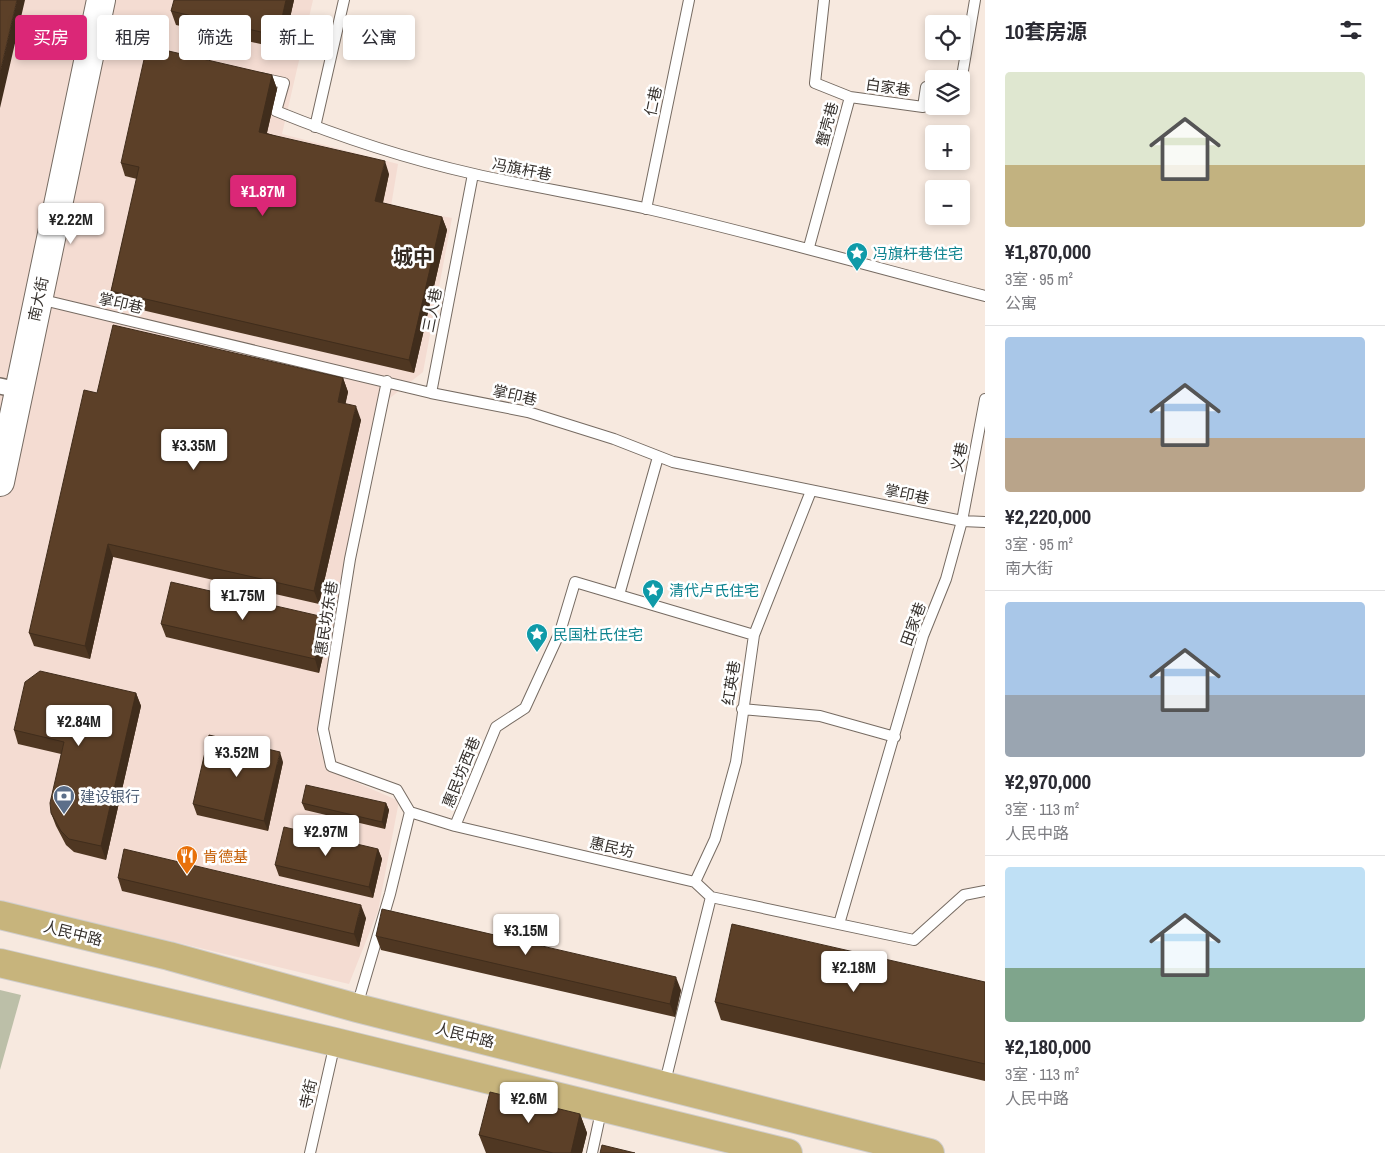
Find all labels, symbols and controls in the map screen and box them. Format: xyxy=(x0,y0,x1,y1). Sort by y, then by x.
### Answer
chip: 买房 xyxy=(15,15,87,60)
chip: 租房 xyxy=(97,15,169,60)
chip: 筛选 xyxy=(179,15,251,60)
chip: 新上 xyxy=(261,15,333,60)
chip: 公寓 xyxy=(343,15,415,60)
map controls xyxy=(925,15,970,225)
button: locate xyxy=(925,15,970,60)
icon: filters xyxy=(1337,16,1365,44)
text: 10套房源 xyxy=(1005,17,1087,46)
button: layers xyxy=(925,70,970,115)
street label: 白家巷 xyxy=(864,73,912,101)
street label: 仁巷 xyxy=(640,84,666,118)
street label: 蟹壳巷 xyxy=(811,100,843,148)
icon: home xyxy=(1140,104,1230,194)
button: + xyxy=(925,125,970,170)
street label: 冯旗杆巷 xyxy=(491,153,553,185)
pin: ¥1.87M xyxy=(222,174,304,217)
text: ¥1.87M xyxy=(241,180,285,202)
button: − xyxy=(925,180,970,225)
pin: ¥2.22M xyxy=(30,202,112,245)
text: ¥2.22M xyxy=(49,208,93,230)
text: ¥1,870,000 xyxy=(1005,237,1091,266)
place icon: 冯旗杆巷住宅 xyxy=(845,241,869,272)
district label: 城中 xyxy=(393,243,433,270)
place label: 冯旗杆巷住宅 xyxy=(873,243,963,264)
text: 3室 · 95 m² xyxy=(1005,268,1073,290)
street label: 南大街 xyxy=(23,275,53,323)
street label: 三人巷 xyxy=(417,286,447,334)
street label: 掌印巷 xyxy=(97,288,145,318)
text: 公寓 xyxy=(1005,292,1037,314)
icon: home xyxy=(1140,370,1230,460)
street label: 掌印巷 xyxy=(491,380,539,410)
pin: ¥3.35M xyxy=(153,428,235,471)
text: ¥3.35M xyxy=(172,434,216,456)
street label: 义巷 xyxy=(946,440,972,474)
street label: 掌印巷 xyxy=(883,479,931,509)
text: ¥2,220,000 xyxy=(1005,502,1091,531)
text: 3室 · 95 m² xyxy=(1005,533,1073,555)
text: 南大街 xyxy=(1005,557,1053,579)
pin: ¥1.75M xyxy=(202,578,284,621)
place icon: 清代卢氏住宅 xyxy=(641,578,665,609)
street label: 惠民坊东巷 xyxy=(310,579,342,657)
place label: 清代卢氏住宅 xyxy=(669,580,759,601)
text: ¥1.75M xyxy=(221,584,265,606)
street label: 田家巷 xyxy=(895,599,931,649)
place icon: 民国杜氏住宅 xyxy=(525,622,549,653)
place label: 民国杜氏住宅 xyxy=(553,624,643,645)
icon: home xyxy=(1140,635,1230,725)
street label: 红英巷 xyxy=(717,659,745,707)
pin: ¥2.84M xyxy=(38,704,120,747)
text: ¥2.84M xyxy=(57,710,101,732)
street label: 惠民坊西巷 xyxy=(437,733,485,811)
pin: ¥3.52M xyxy=(196,736,278,778)
text: ¥3.52M xyxy=(215,741,259,763)
text: ¥2,970,000 xyxy=(1005,767,1091,796)
bank icon: 建设银行 xyxy=(52,784,76,815)
place label: 建设银行 xyxy=(80,786,140,807)
text: 3室 · 113 m² xyxy=(1005,798,1079,820)
pin: ¥2.97M xyxy=(285,814,367,857)
text: ¥2.97M xyxy=(304,820,348,842)
text: 人民中路 xyxy=(1005,822,1069,844)
street label: 惠民坊 xyxy=(588,832,636,862)
restaurant icon: 肯德基 xyxy=(175,844,199,875)
place label: 肯德基 xyxy=(203,846,248,867)
icon: home xyxy=(1140,900,1230,990)
pin: ¥3.15M xyxy=(485,914,567,956)
street label: 人民中路 xyxy=(41,916,105,950)
text: ¥3.15M xyxy=(504,919,548,941)
pin: ¥2.18M xyxy=(813,950,895,993)
text: ¥2.18M xyxy=(832,956,876,978)
street label: 人民中路 xyxy=(433,1018,497,1052)
text: ¥2,180,000 xyxy=(1005,1032,1091,1061)
text: 3室 · 113 m² xyxy=(1005,1063,1079,1085)
street label: 寺街 xyxy=(294,1077,322,1111)
pin: ¥2.6M xyxy=(494,1082,564,1124)
text: ¥2.6M xyxy=(511,1087,547,1109)
text: 人民中路 xyxy=(1005,1087,1069,1109)

